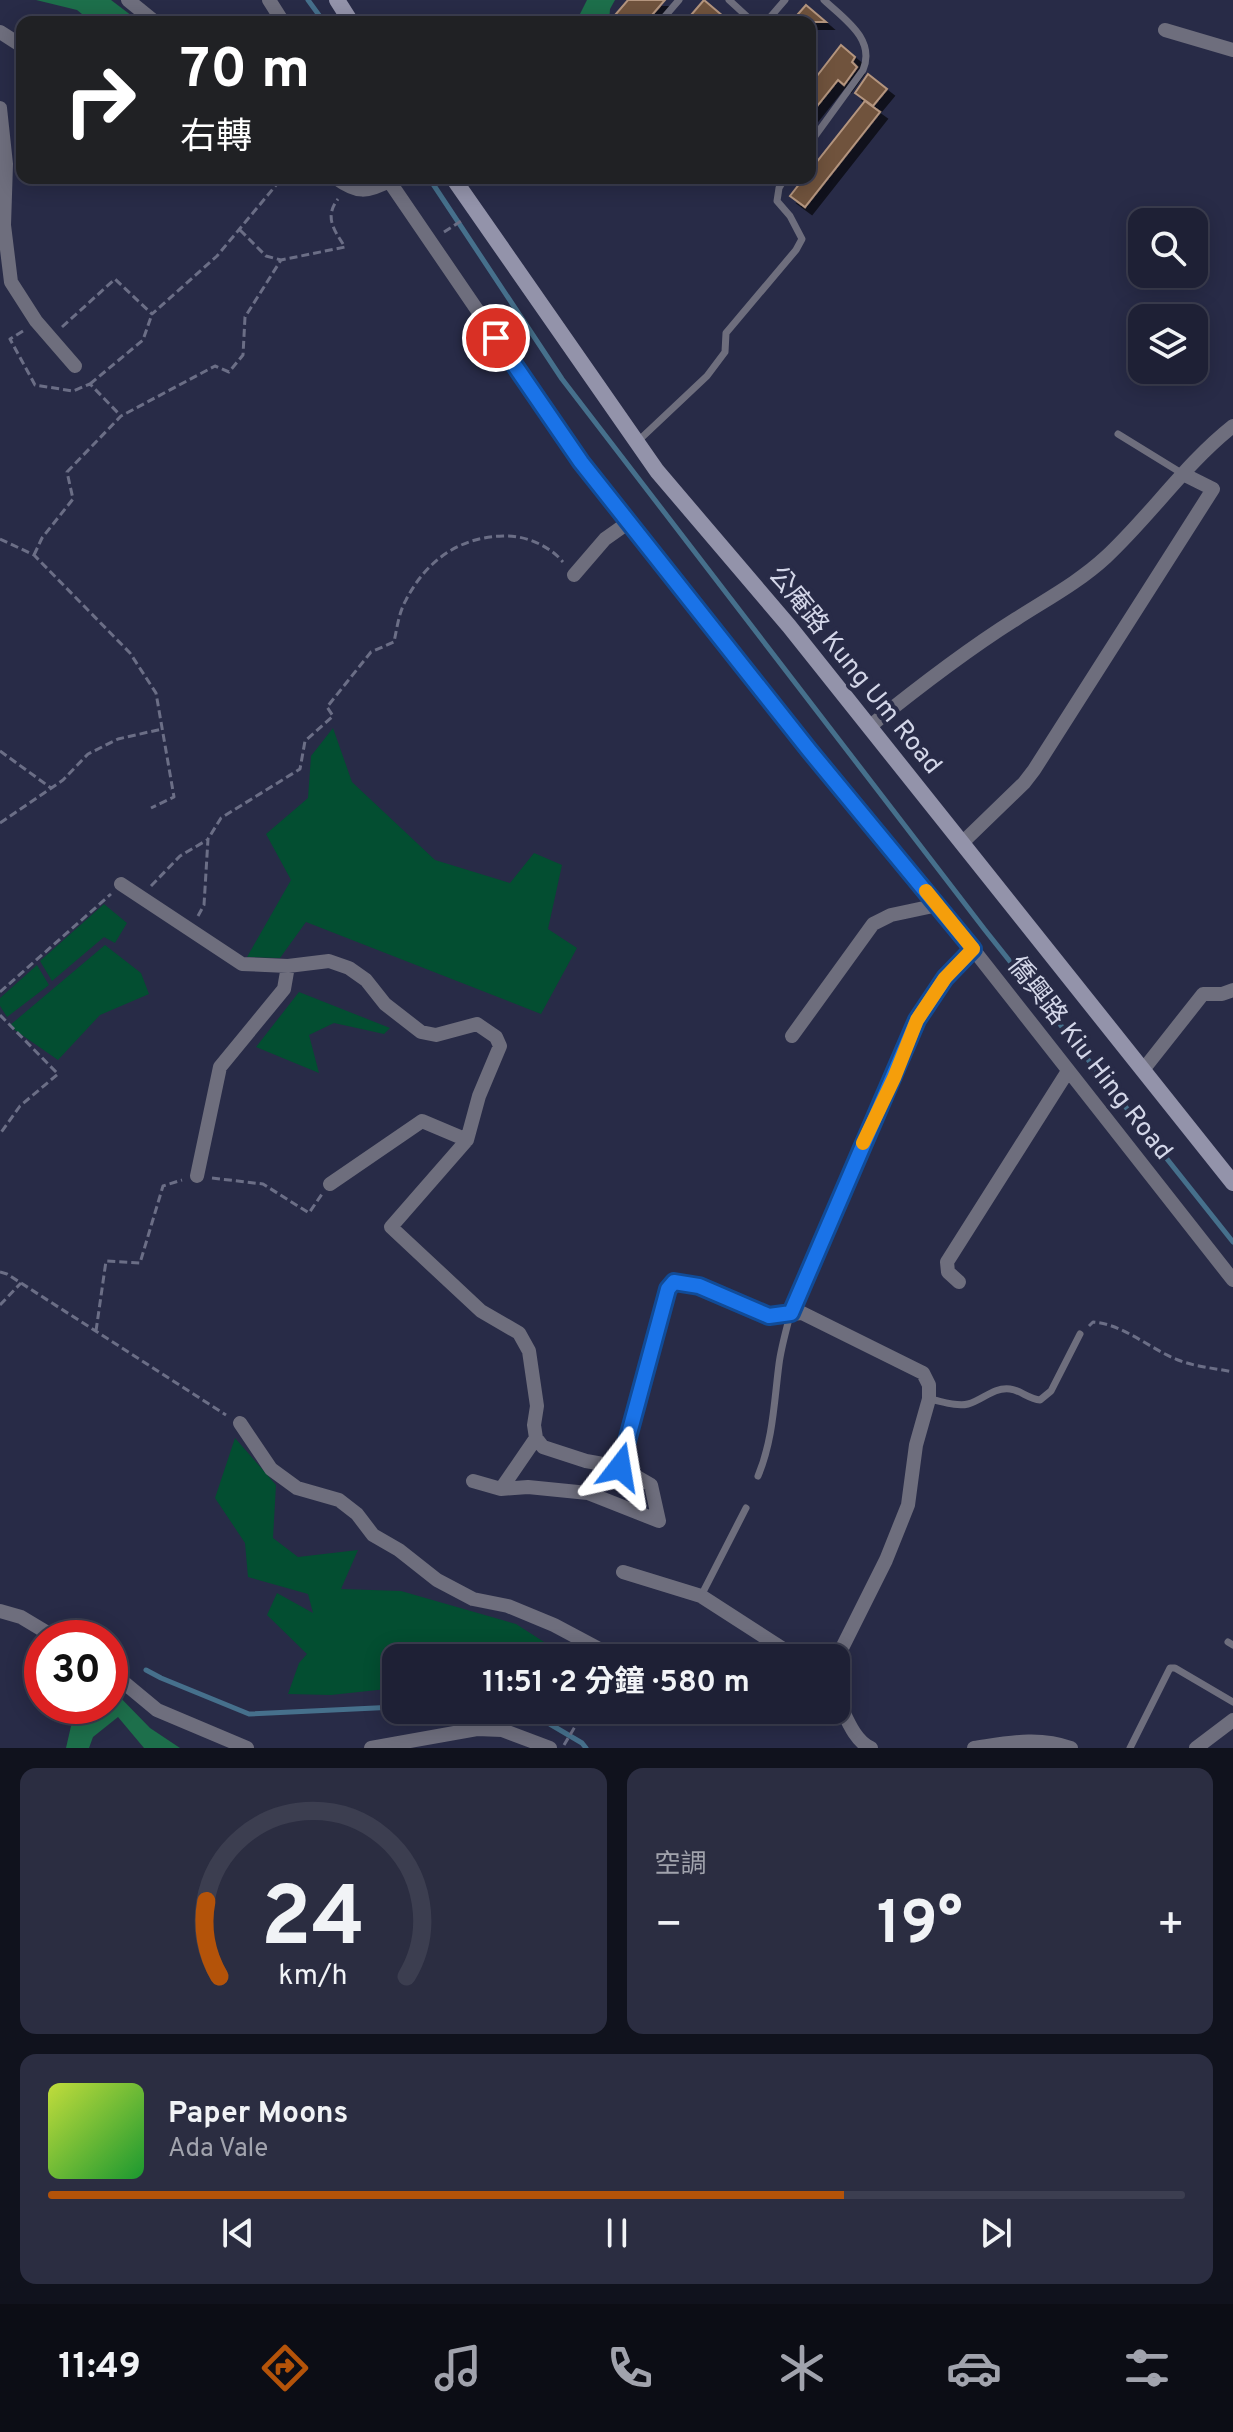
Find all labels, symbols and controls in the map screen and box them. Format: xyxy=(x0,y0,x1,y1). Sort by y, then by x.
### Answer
text: 70 m xyxy=(180,37,310,107)
icon: right xyxy=(48,48,152,152)
text: 右轉 xyxy=(180,116,252,162)
map controls xyxy=(1128,208,1208,384)
button: search xyxy=(1128,208,1208,288)
pin xyxy=(462,304,530,372)
button: layers xyxy=(1128,304,1208,384)
icon: arrive xyxy=(474,316,518,360)
street label: 公庵路 Kung Um Road xyxy=(760,560,948,782)
street label: 僑興路 Kiu Hing Road xyxy=(999,951,1179,1167)
position arrow xyxy=(578,1425,662,1509)
speed limit sign: 30 xyxy=(24,1620,128,1724)
text: 11:51 · 2 分鐘 · 580 m xyxy=(482,1665,750,1702)
text: 空調 xyxy=(655,1849,707,1882)
text: 24 xyxy=(261,1870,365,1975)
text: 19° xyxy=(877,1889,963,1965)
text: − xyxy=(655,1899,683,1955)
text: + xyxy=(1157,1899,1185,1955)
text: km/h xyxy=(279,1959,348,1995)
text: Paper Moons xyxy=(168,2096,348,2133)
text: Ada Vale xyxy=(168,2133,268,2166)
icon: previous xyxy=(216,2211,260,2255)
icon: pause xyxy=(595,2211,639,2255)
icon: next xyxy=(974,2211,1018,2255)
icon: directions xyxy=(257,2340,313,2396)
icon: music xyxy=(430,2340,486,2396)
icon: phone xyxy=(602,2340,658,2396)
icon: climate xyxy=(774,2340,830,2396)
icon: car xyxy=(946,2340,1002,2396)
icon: filters xyxy=(1119,2340,1175,2396)
text: 11:49 xyxy=(58,2345,141,2391)

